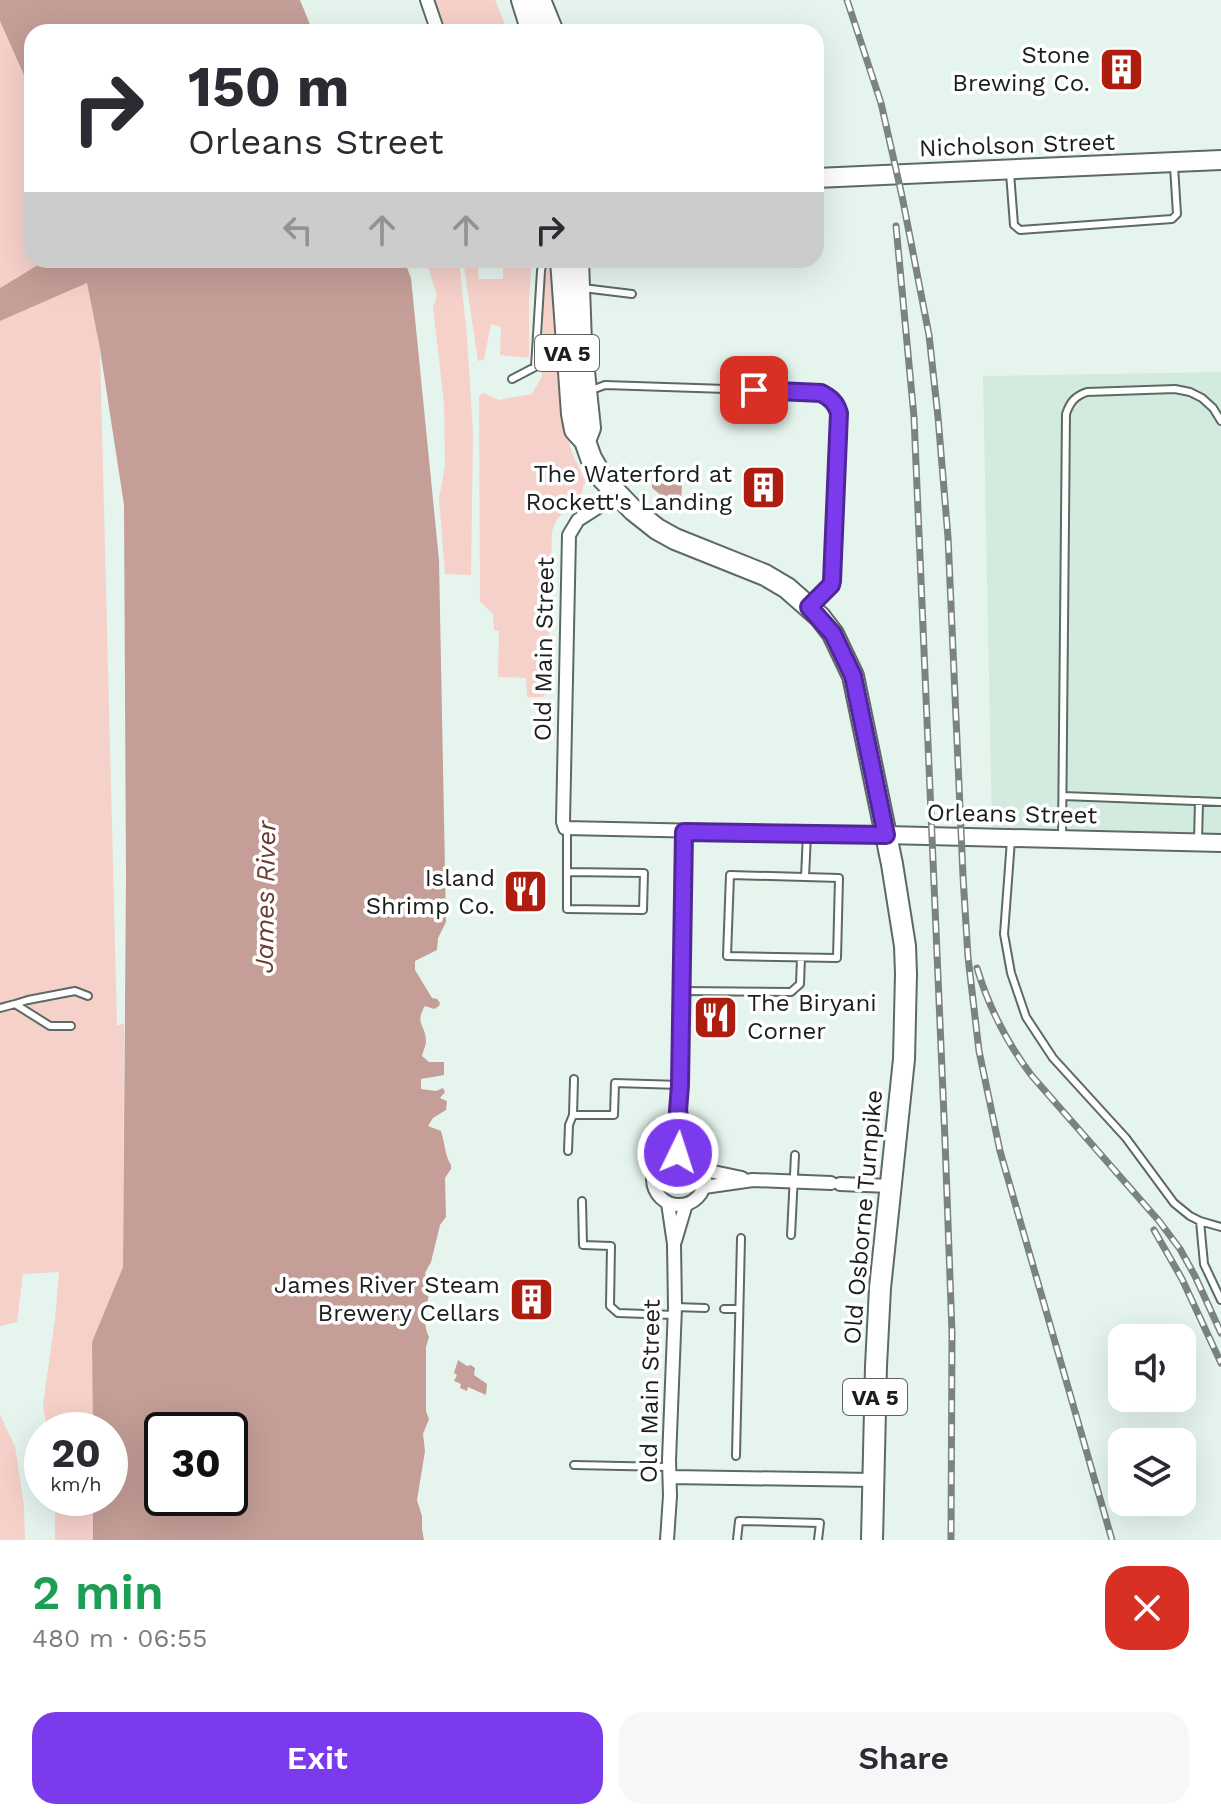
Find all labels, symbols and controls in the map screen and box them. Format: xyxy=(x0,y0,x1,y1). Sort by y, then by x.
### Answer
place label: Stone Brewing Co. xyxy=(952,41,1090,97)
building icon: Stone Brewing Co. xyxy=(1097,45,1145,93)
text: 150 m xyxy=(188,54,350,120)
icon: right xyxy=(56,56,160,160)
text: Orleans Street xyxy=(188,121,444,163)
street label: Nicholson Street xyxy=(918,128,1116,162)
icon: left xyxy=(276,208,320,252)
icon: ahead xyxy=(360,208,404,252)
icon: ahead xyxy=(444,208,488,252)
icon: right xyxy=(528,208,572,252)
road number: VA 5 xyxy=(535,335,599,371)
pin xyxy=(720,356,788,424)
icon: arrive xyxy=(732,368,776,412)
place label: The Waterford at Rockett's Landing xyxy=(525,460,732,516)
building icon: The Waterford at Rockett's Landing xyxy=(739,464,787,512)
street label: Old Main Street xyxy=(528,557,560,741)
street label: Orleans Street xyxy=(927,799,1097,829)
water label: James River xyxy=(249,820,281,974)
place label: Island Shrimp Co. xyxy=(366,864,495,920)
restaurant icon: Island Shrimp Co. xyxy=(502,868,550,916)
place label: The Biryani Corner xyxy=(747,989,877,1045)
restaurant icon: The Biryani Corner xyxy=(692,993,740,1041)
street label: Old Osborne Turnpike xyxy=(838,1089,888,1345)
position arrow xyxy=(636,1111,720,1195)
place label: James River Steam Brewery Cellars xyxy=(274,1271,500,1327)
building icon: James River Steam Brewery Cellars xyxy=(507,1275,555,1323)
street label: Old Main Street xyxy=(634,1299,666,1483)
map controls xyxy=(1108,1324,1196,1516)
button: sound xyxy=(1108,1324,1196,1412)
road number: VA 5 xyxy=(843,1379,907,1415)
speed limit sign: 30 xyxy=(144,1412,248,1516)
button: layers xyxy=(1108,1428,1196,1516)
text: 20 xyxy=(51,1430,101,1477)
text: km/h xyxy=(50,1472,102,1496)
text: 2 min xyxy=(32,1564,164,1621)
button: close xyxy=(1105,1566,1189,1650)
text: 480 m · 06:55 xyxy=(32,1623,207,1653)
button: Exit xyxy=(32,1712,603,1804)
button: Share xyxy=(619,1712,1189,1804)

